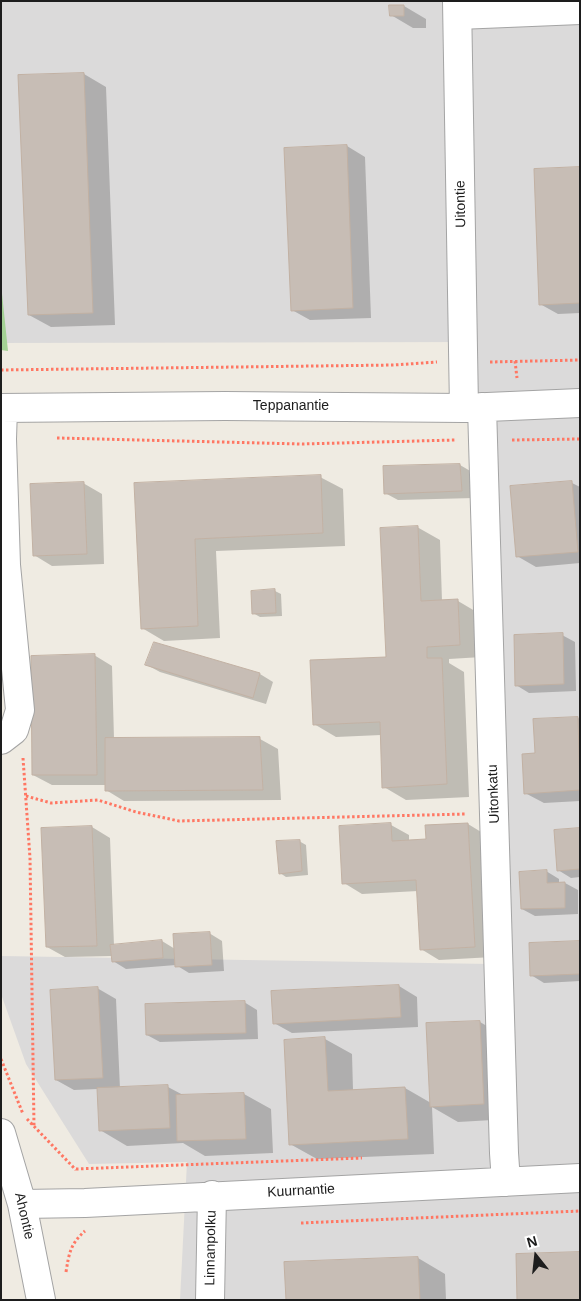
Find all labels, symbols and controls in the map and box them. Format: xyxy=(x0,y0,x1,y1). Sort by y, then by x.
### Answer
street label: Uitontie xyxy=(452,180,470,228)
street label: Teppanantie xyxy=(253,398,329,414)
street label: Uitonkatu xyxy=(485,764,503,824)
street label: Kuurnantie xyxy=(267,1181,335,1201)
street label: Ahontie xyxy=(10,1191,38,1241)
street label: Linnanpolku xyxy=(202,1210,220,1286)
north arrow xyxy=(511,1231,561,1281)
text: N xyxy=(525,1232,539,1251)

